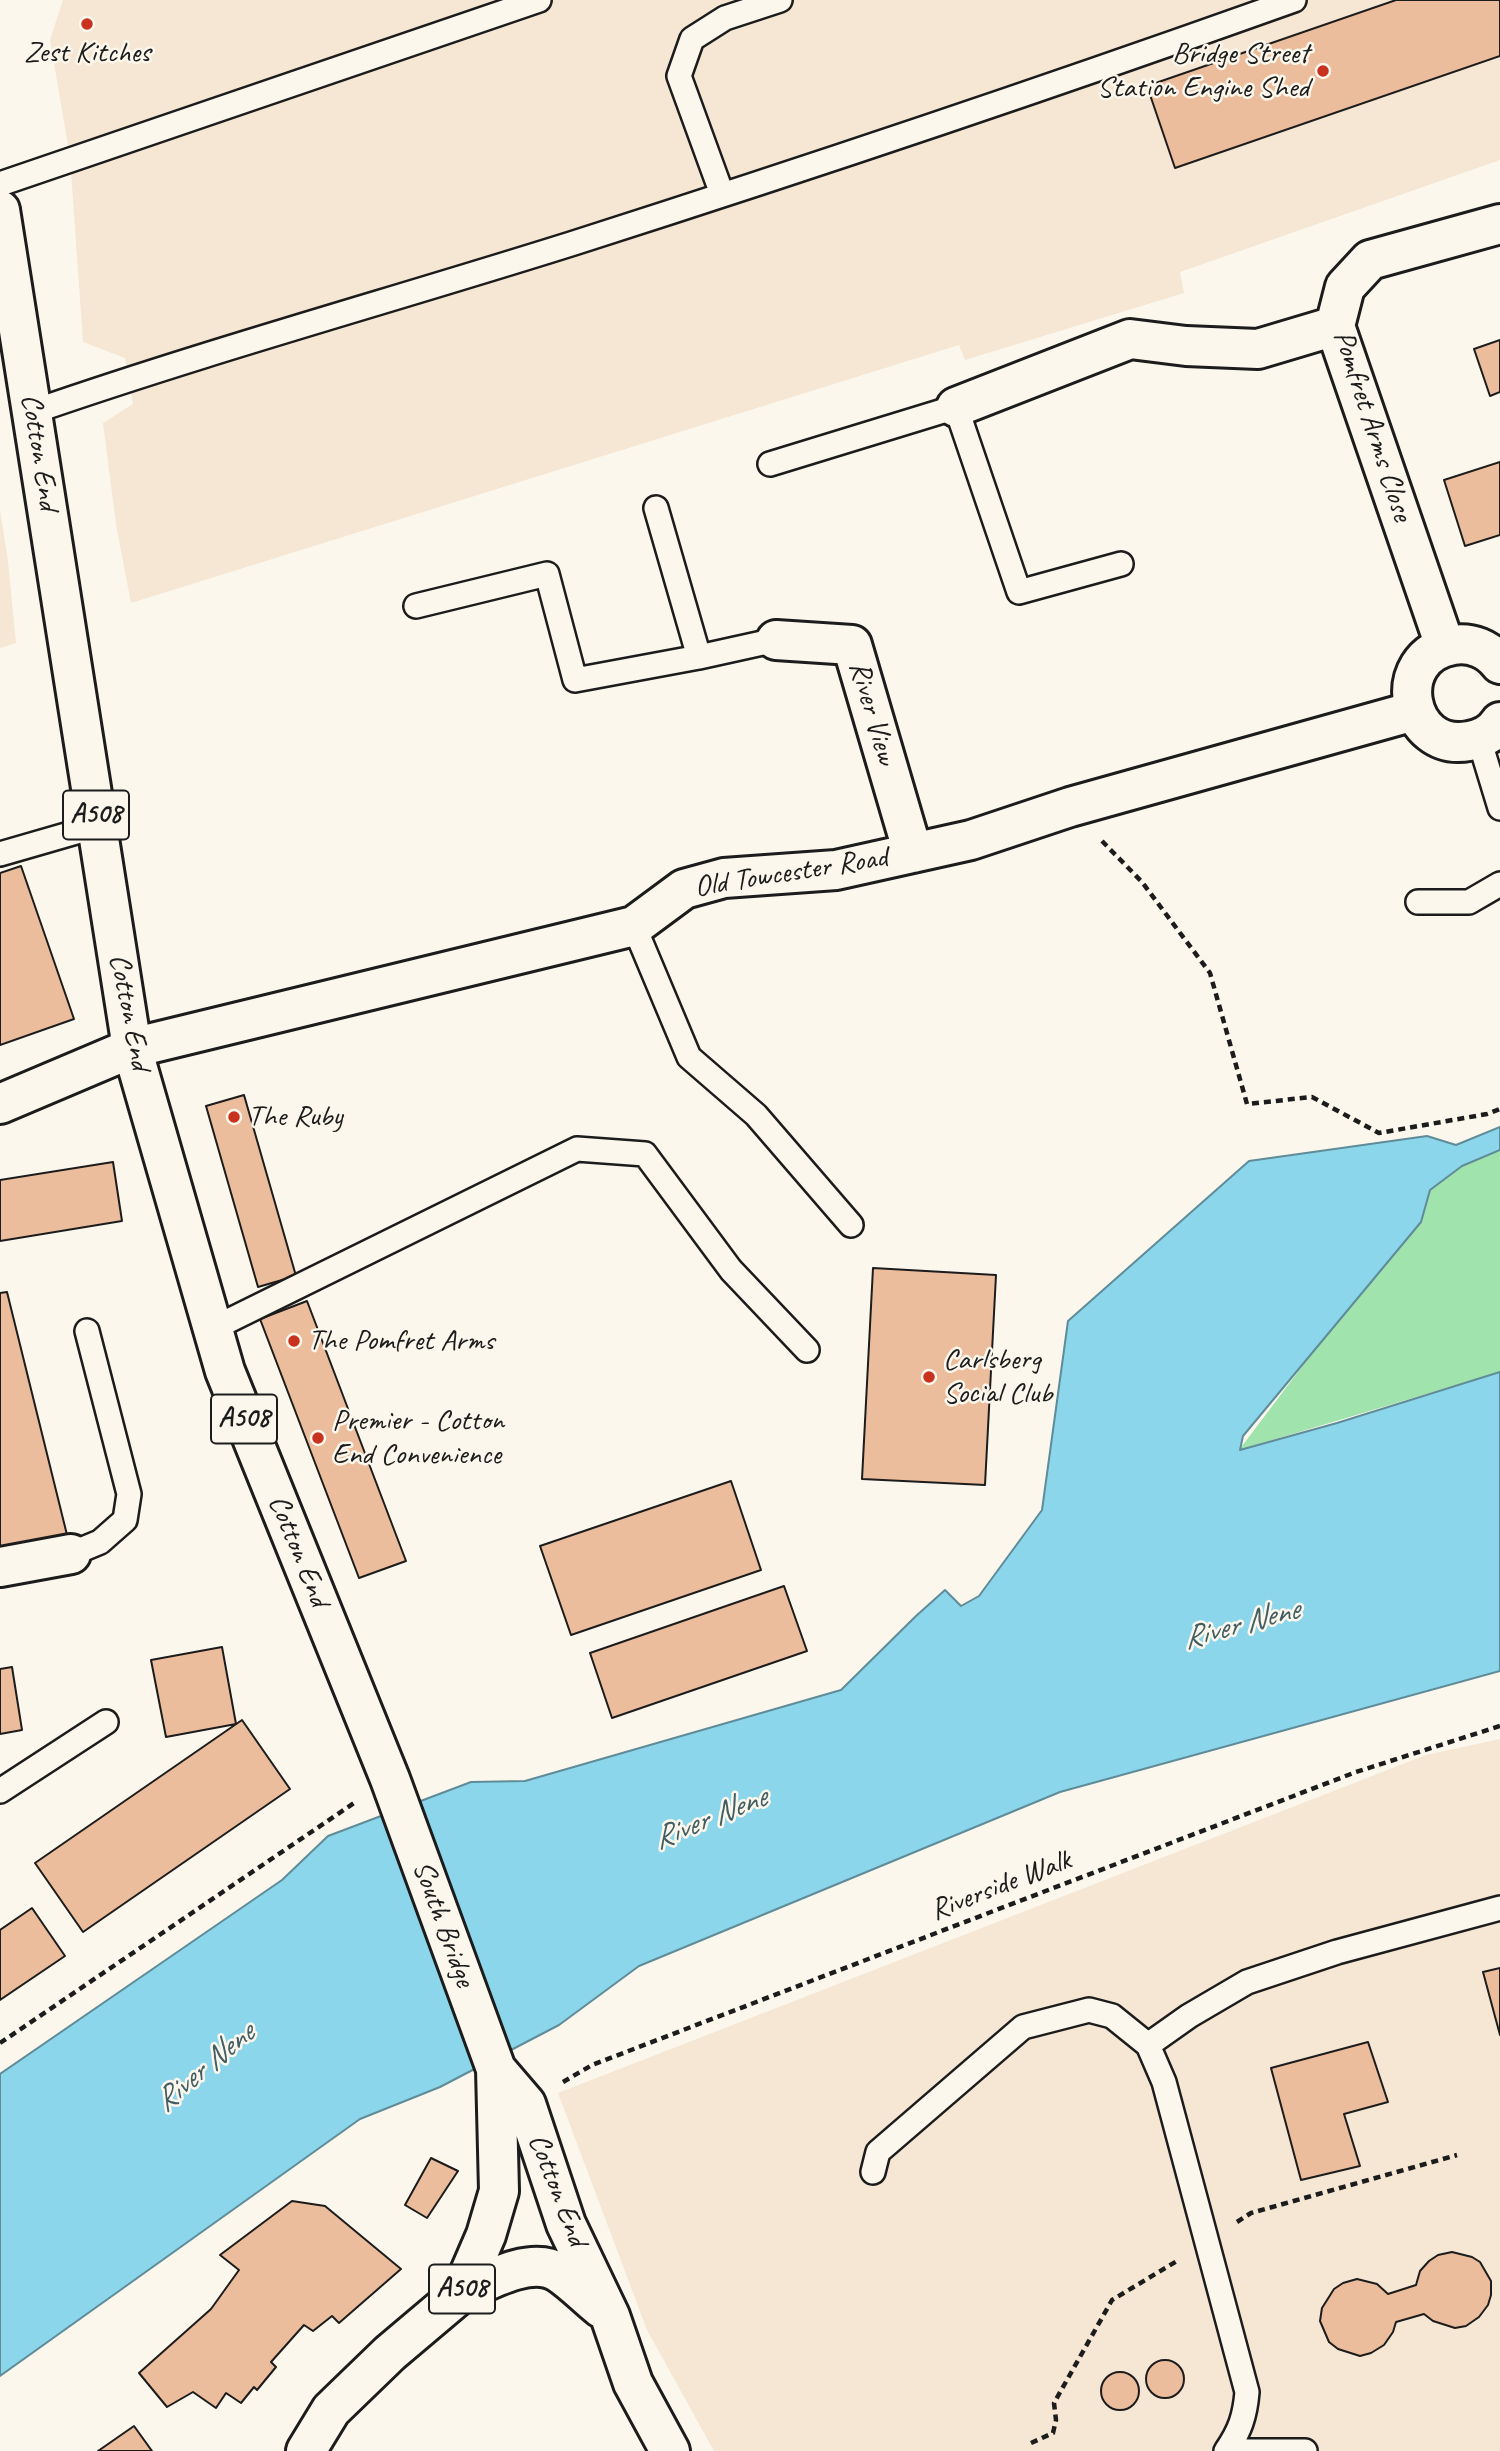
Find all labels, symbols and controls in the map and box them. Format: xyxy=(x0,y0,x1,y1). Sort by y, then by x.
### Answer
marker: Zest Kitches xyxy=(79,16,95,32)
place label: Zest Kitches xyxy=(24,35,150,71)
place label: Bridge Street Station Engine Shed xyxy=(1097,36,1309,106)
marker: Bridge Street Station Engine Shed xyxy=(1315,63,1331,79)
street label: Pomfret Arms Close xyxy=(1324,326,1420,526)
street label: Cotton End xyxy=(12,391,66,513)
street label: River View xyxy=(840,657,904,769)
road number: A508 xyxy=(63,790,129,840)
street label: Old Towcester Road xyxy=(692,840,890,906)
street label: Cotton End xyxy=(100,951,158,1073)
place label: The Ruby xyxy=(248,1099,343,1135)
marker: The Ruby xyxy=(226,1109,242,1125)
place label: The Pomfret Arms xyxy=(308,1323,494,1359)
marker: The Pomfret Arms xyxy=(286,1333,302,1349)
place label: Carlsberg Social Club xyxy=(943,1342,1052,1412)
marker: Carlsberg Social Club xyxy=(921,1369,937,1385)
road number: A508 xyxy=(211,1394,277,1444)
place label: Premier - Cotton End Convenience xyxy=(332,1403,504,1474)
marker: Premier - Cotton End Convenience xyxy=(310,1430,326,1446)
street label: Cotton End xyxy=(259,1490,337,1612)
water label: River Nene xyxy=(1179,1591,1303,1659)
water label: River Nene xyxy=(648,1779,772,1859)
street label: Riverside Walk xyxy=(926,1843,1076,1929)
street label: South Bridge xyxy=(404,1856,482,1992)
water label: River Nene xyxy=(147,2015,263,2121)
street label: Cotton End xyxy=(519,2129,595,2251)
road number: A508 xyxy=(429,2264,495,2314)

